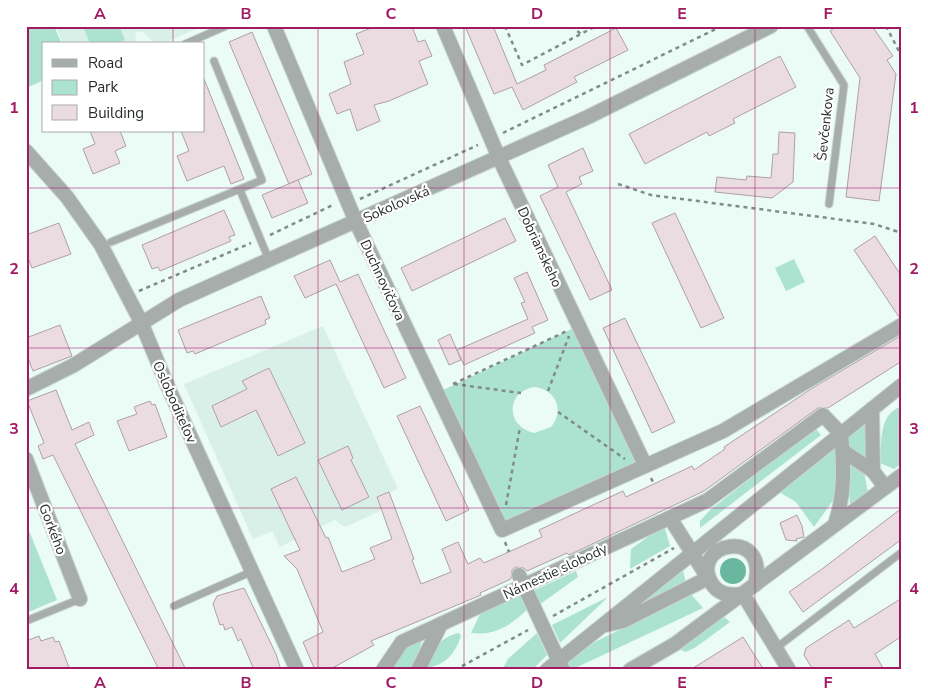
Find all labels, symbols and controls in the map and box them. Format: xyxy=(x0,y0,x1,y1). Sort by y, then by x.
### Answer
text: A xyxy=(94,3,106,25)
text: B xyxy=(240,3,252,25)
text: C xyxy=(386,3,397,25)
text: D xyxy=(531,3,543,25)
text: E xyxy=(677,3,687,25)
text: F xyxy=(824,3,833,25)
legend xyxy=(42,42,205,132)
text: Road xyxy=(88,53,123,73)
text: Park xyxy=(88,77,118,97)
street label: Ševčenkova xyxy=(812,86,839,162)
text: 1 xyxy=(9,97,19,119)
text: 1 xyxy=(909,97,919,119)
text: Building xyxy=(88,103,144,123)
street label: Sokolovská xyxy=(360,181,432,228)
street label: Dobrianskeho xyxy=(513,204,567,291)
street label: Duchnovičova xyxy=(355,237,410,324)
text: 2 xyxy=(9,258,19,280)
text: 2 xyxy=(909,258,919,280)
street label: Osloboditeľov xyxy=(148,358,201,447)
text: 3 xyxy=(9,418,19,440)
text: 3 xyxy=(909,418,919,440)
street label: Gorkého xyxy=(34,501,71,558)
street label: Námestie slobody xyxy=(500,539,611,604)
text: 4 xyxy=(9,578,19,600)
text: 4 xyxy=(909,578,919,600)
text: A xyxy=(94,672,106,694)
text: B xyxy=(240,672,252,694)
text: C xyxy=(386,672,397,694)
text: D xyxy=(531,672,543,694)
text: E xyxy=(677,672,687,694)
text: F xyxy=(824,672,833,694)

